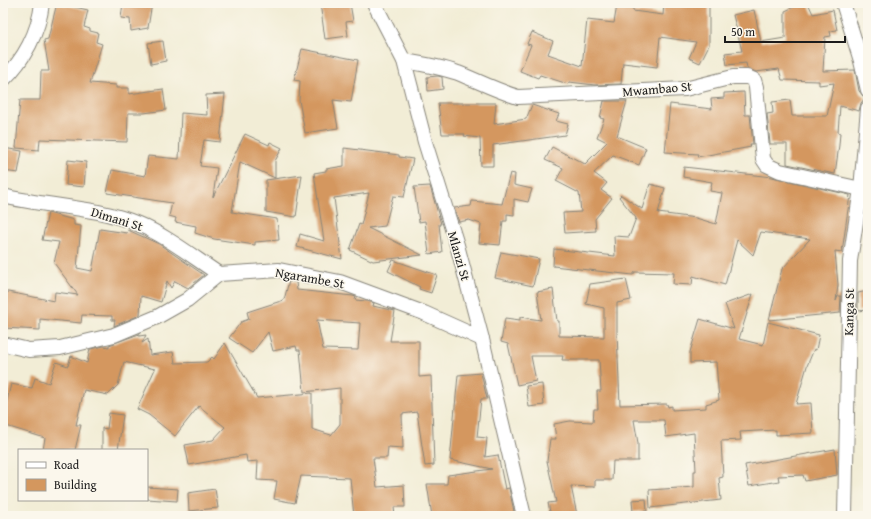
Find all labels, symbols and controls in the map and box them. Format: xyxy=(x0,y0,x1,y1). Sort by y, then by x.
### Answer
scale bar xyxy=(725,18,845,44)
text: 50 m xyxy=(731,23,755,40)
street label: Mwambao St xyxy=(621,76,693,102)
street label: Dimani St xyxy=(89,202,146,236)
street label: Mlanzi St xyxy=(443,229,475,283)
street label: Ngarambe St xyxy=(274,263,346,293)
street label: Kanga St xyxy=(839,288,859,336)
legend xyxy=(18,449,148,501)
text: Road xyxy=(54,456,80,473)
text: Building xyxy=(54,476,97,493)

